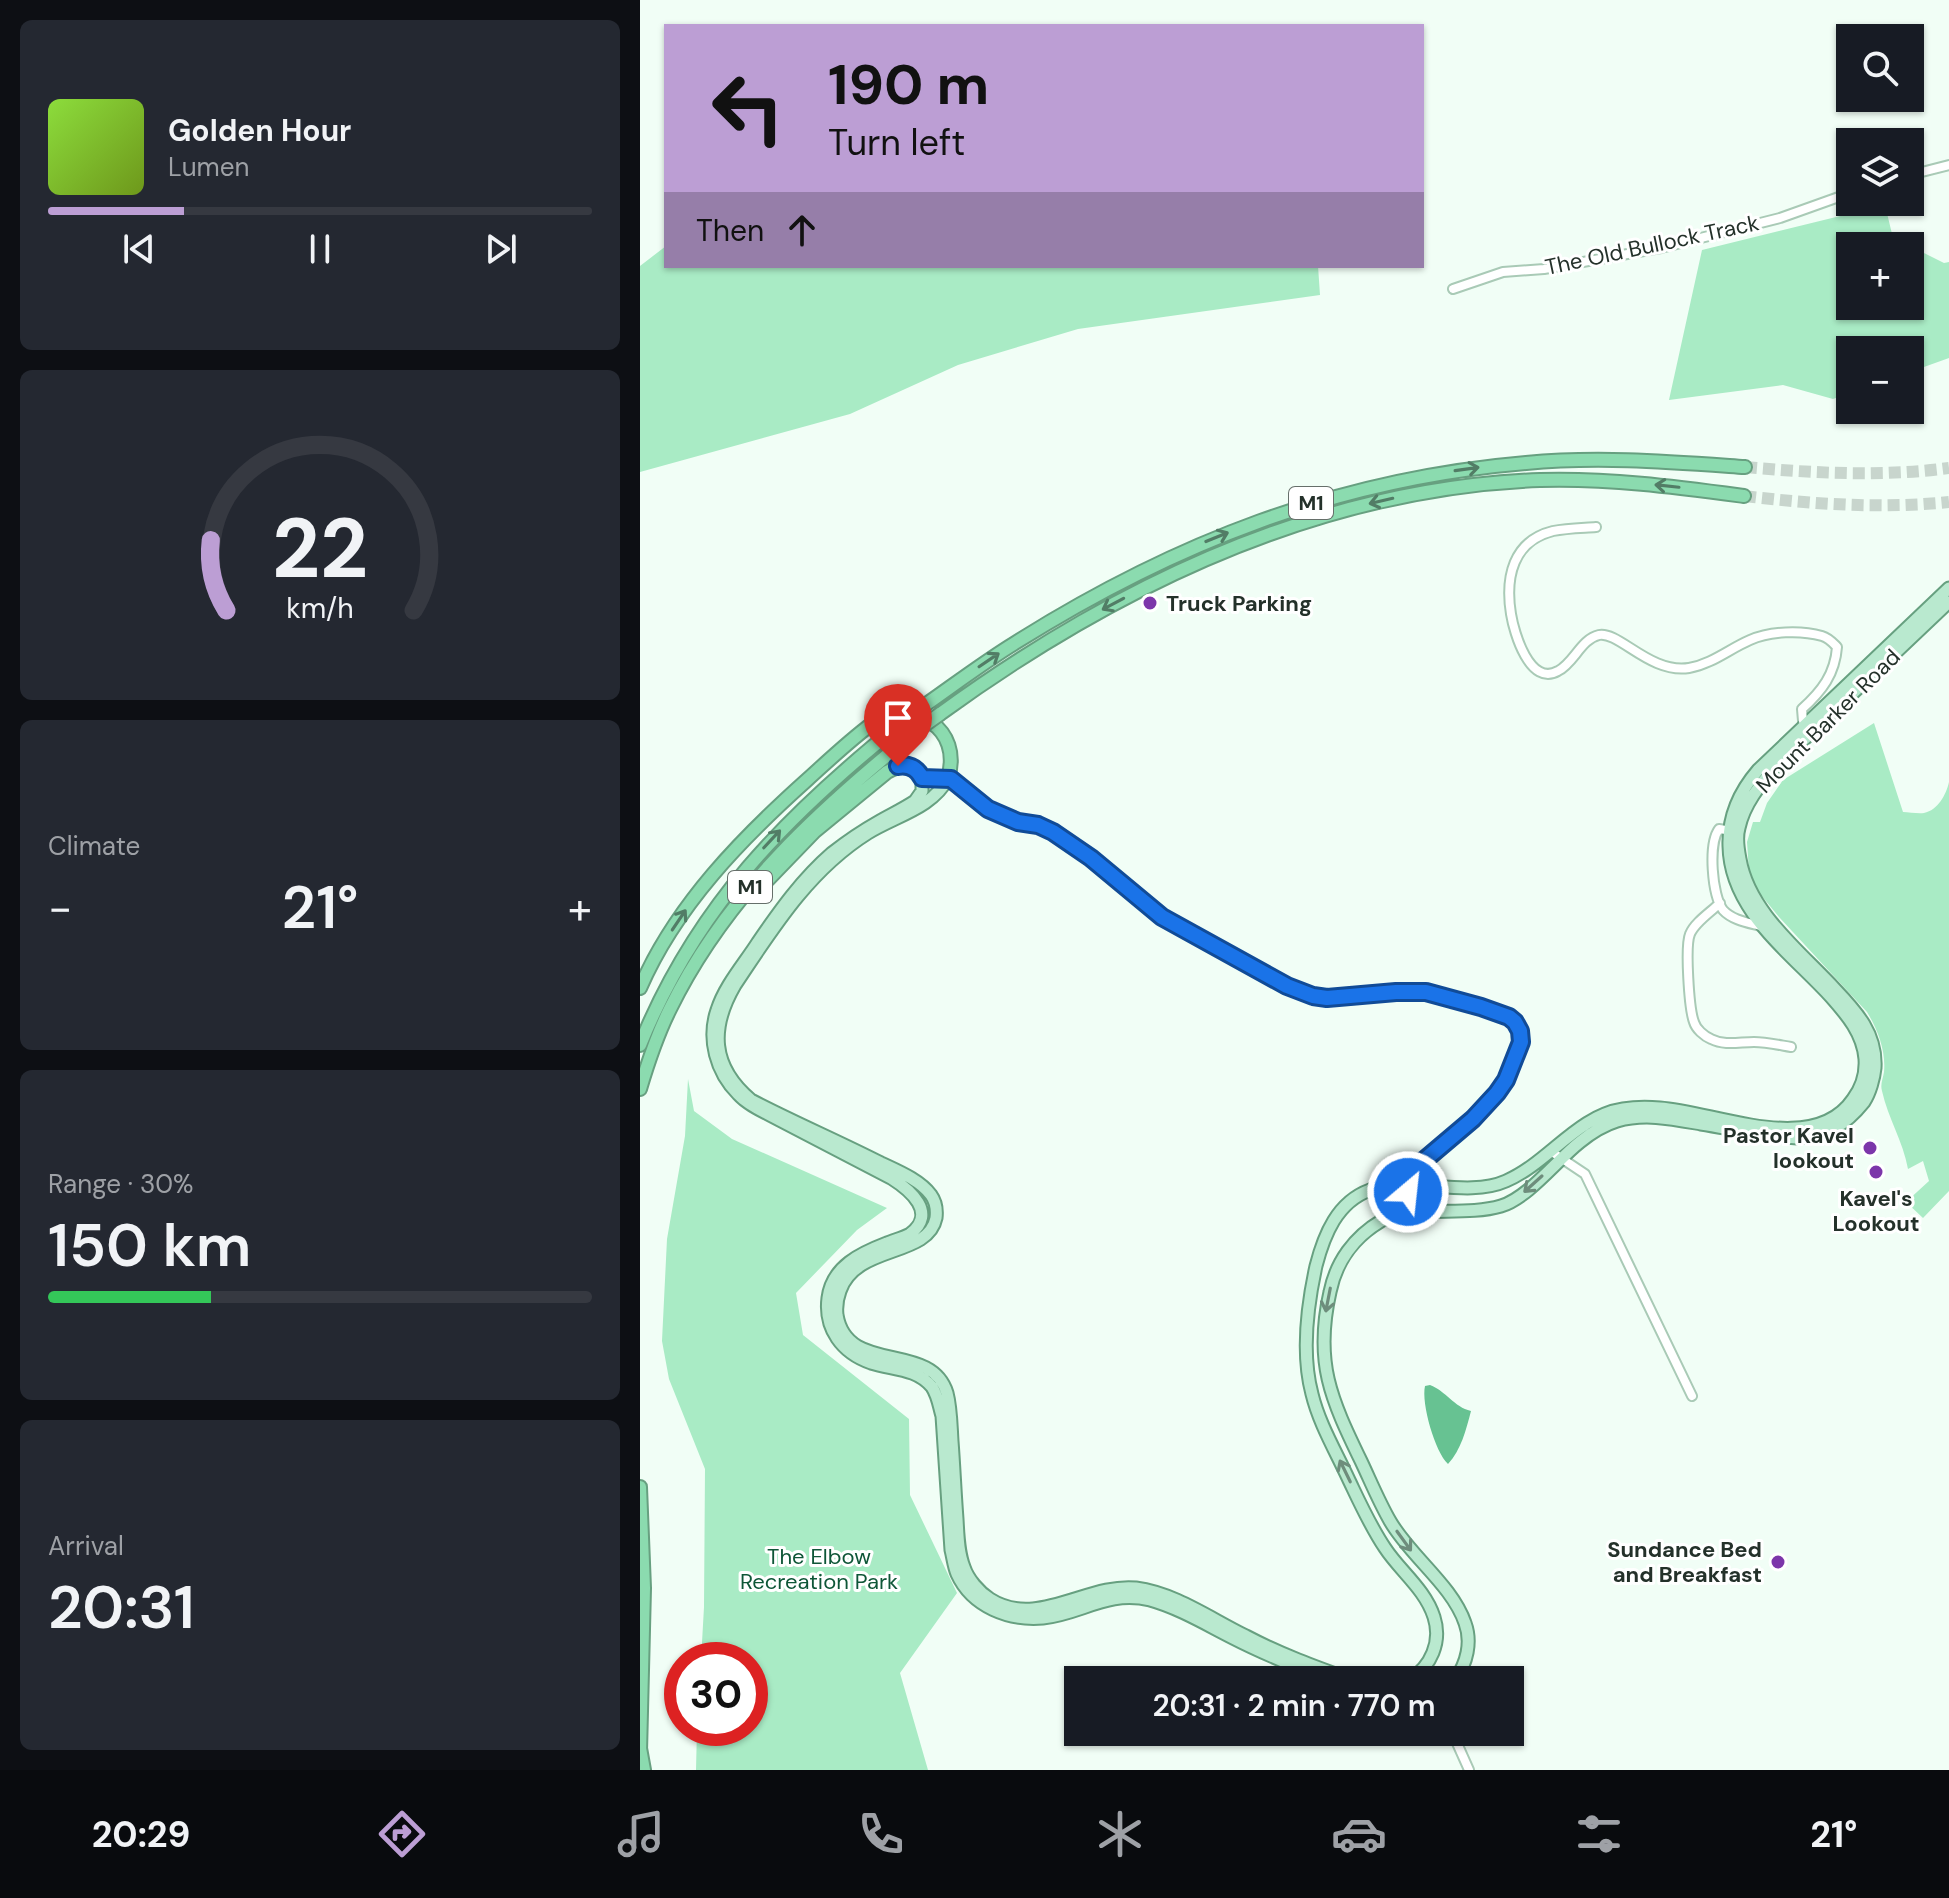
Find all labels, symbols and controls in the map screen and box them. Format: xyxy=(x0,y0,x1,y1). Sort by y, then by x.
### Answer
map controls xyxy=(1836,24,1924,424)
button: search xyxy=(1836,24,1924,112)
text: 190 m xyxy=(828,48,989,121)
icon: left xyxy=(696,56,800,160)
text: Golden Hour xyxy=(168,111,351,150)
text: Turn left xyxy=(828,119,965,166)
button: layers xyxy=(1836,128,1924,216)
text: Lumen xyxy=(168,150,249,184)
icon: ahead xyxy=(780,208,824,252)
street label: The Old Bullock Track xyxy=(1542,208,1762,282)
text: Then xyxy=(696,211,764,250)
icon: previous xyxy=(117,227,161,271)
icon: pause xyxy=(298,227,342,271)
icon: next xyxy=(479,227,523,271)
button: + xyxy=(1836,232,1924,320)
button: − xyxy=(1836,336,1924,424)
one-way arrow xyxy=(1454,461,1480,476)
one-way arrow xyxy=(1654,478,1681,493)
road number: M1 xyxy=(1289,487,1333,519)
text: 22 xyxy=(272,494,368,603)
one-way arrow xyxy=(1369,494,1394,509)
one-way arrow xyxy=(1204,529,1229,543)
place label: Truck Parking xyxy=(1166,589,1312,618)
text: km/h xyxy=(286,590,354,627)
marker: Truck Parking xyxy=(1141,594,1159,612)
one-way arrow xyxy=(1102,596,1125,612)
street label: Mount Barker Road xyxy=(1750,643,1906,799)
one-way arrow xyxy=(977,652,999,668)
pin xyxy=(864,684,932,766)
icon: arrive xyxy=(876,696,920,740)
text: Climate xyxy=(48,829,140,863)
one-way arrow xyxy=(762,830,781,849)
text: 21° xyxy=(282,868,358,947)
road number: M1 xyxy=(728,871,772,903)
text: − xyxy=(48,879,72,937)
text: + xyxy=(568,879,592,937)
one-way arrow xyxy=(671,910,687,932)
place label: Pastor Kavel lookout xyxy=(1723,1121,1854,1175)
marker: Pastor Kavel lookout xyxy=(1861,1139,1879,1157)
position arrow xyxy=(1366,1150,1450,1234)
marker: Kavel's Lookout xyxy=(1867,1163,1885,1181)
text: Range · 30% xyxy=(48,1167,193,1201)
one-way arrow xyxy=(1524,1175,1544,1193)
place label: Kavel's Lookout xyxy=(1833,1184,1919,1238)
text: 150 km xyxy=(48,1206,251,1285)
one-way arrow xyxy=(1320,1287,1335,1313)
one-way arrow xyxy=(1336,1459,1352,1483)
text: Arrival xyxy=(48,1529,124,1563)
one-way arrow xyxy=(1396,1530,1412,1552)
place label: Sundance Bed and Breakfast xyxy=(1607,1535,1762,1589)
park label: The Elbow Recreation Park xyxy=(740,1542,898,1596)
marker: Sundance Bed and Breakfast xyxy=(1769,1553,1787,1571)
text: 20:31 xyxy=(48,1568,195,1647)
speed limit sign: 30 xyxy=(664,1642,768,1746)
text: 20:31 · 2 min · 770 m xyxy=(1152,1686,1436,1725)
icon: directions xyxy=(374,1806,430,1862)
icon: music xyxy=(613,1806,669,1862)
icon: phone xyxy=(853,1806,909,1862)
icon: climate xyxy=(1092,1806,1148,1862)
icon: car xyxy=(1331,1806,1387,1862)
icon: filters xyxy=(1571,1806,1627,1862)
text: 20:29 xyxy=(92,1811,190,1858)
text: 21° xyxy=(1810,1811,1857,1858)

